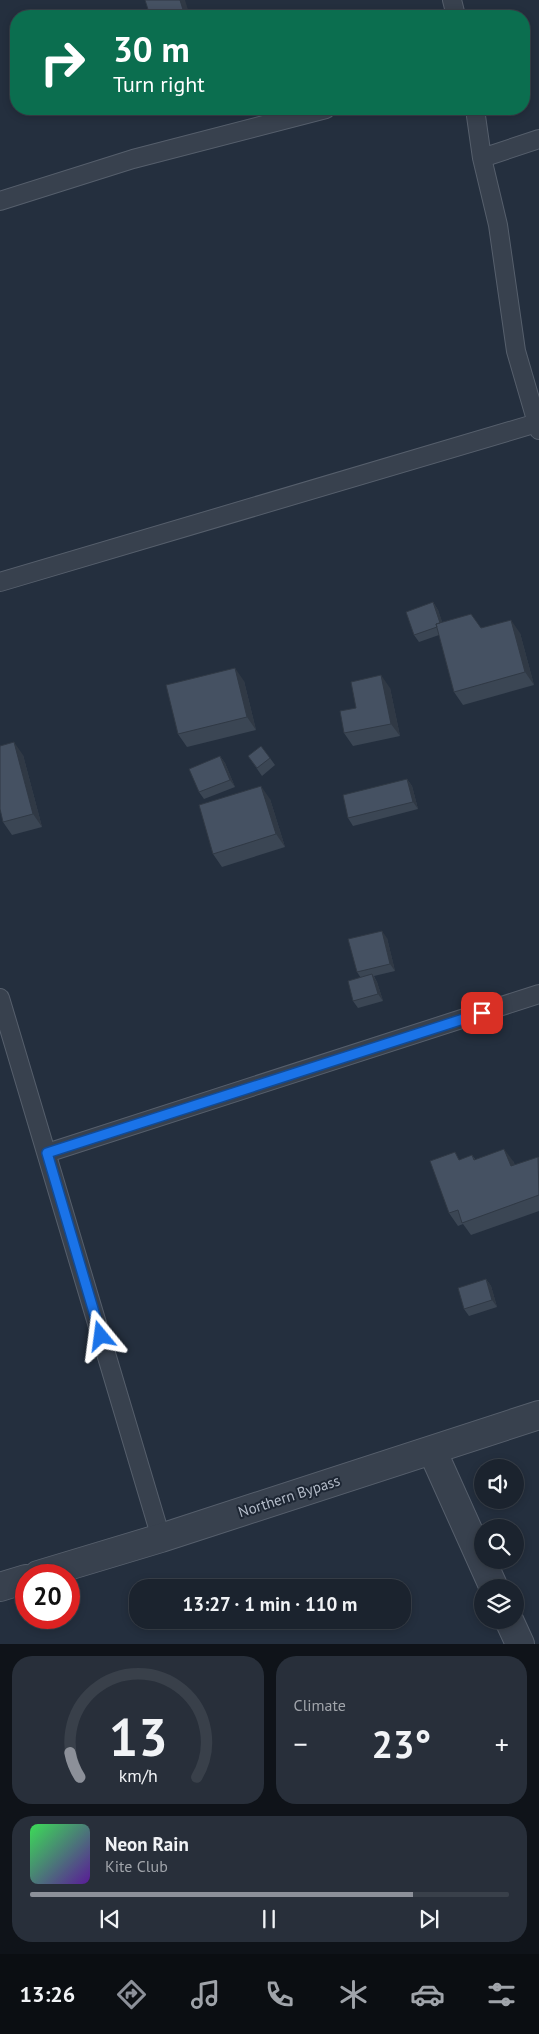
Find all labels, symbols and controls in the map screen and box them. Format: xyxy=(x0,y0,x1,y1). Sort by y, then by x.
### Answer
text: 30 m xyxy=(113,26,190,72)
icon: right xyxy=(30,30,95,95)
text: Turn right xyxy=(113,70,205,98)
pin xyxy=(461,992,503,1034)
icon: arrive xyxy=(468,999,496,1027)
position arrow xyxy=(74,1309,126,1361)
map controls xyxy=(474,1459,524,1629)
button: sound xyxy=(474,1459,524,1509)
street label: Northern Bypass xyxy=(236,1471,342,1521)
button: search xyxy=(474,1519,524,1569)
speed limit sign: 20 xyxy=(15,1564,80,1629)
button: layers xyxy=(474,1579,524,1629)
text: 13:27 · 1 min · 110 m xyxy=(183,1592,357,1616)
text: Climate xyxy=(294,1695,346,1715)
text: 13 xyxy=(108,1703,167,1770)
text: 23° xyxy=(371,1719,431,1768)
text: − xyxy=(294,1725,308,1762)
text: + xyxy=(495,1725,509,1762)
text: km/h xyxy=(118,1764,157,1787)
text: Neon Rain xyxy=(105,1832,189,1856)
text: Kite Club xyxy=(105,1856,168,1876)
icon: previous xyxy=(96,1905,124,1933)
icon: pause xyxy=(255,1905,283,1933)
icon: next xyxy=(415,1905,443,1933)
icon: directions xyxy=(114,1977,149,2012)
icon: music xyxy=(188,1977,223,2012)
icon: phone xyxy=(262,1977,297,2012)
icon: climate xyxy=(336,1977,371,2012)
icon: car xyxy=(410,1977,445,2012)
icon: filters xyxy=(484,1977,519,2012)
text: 13:26 xyxy=(20,1980,75,2008)

